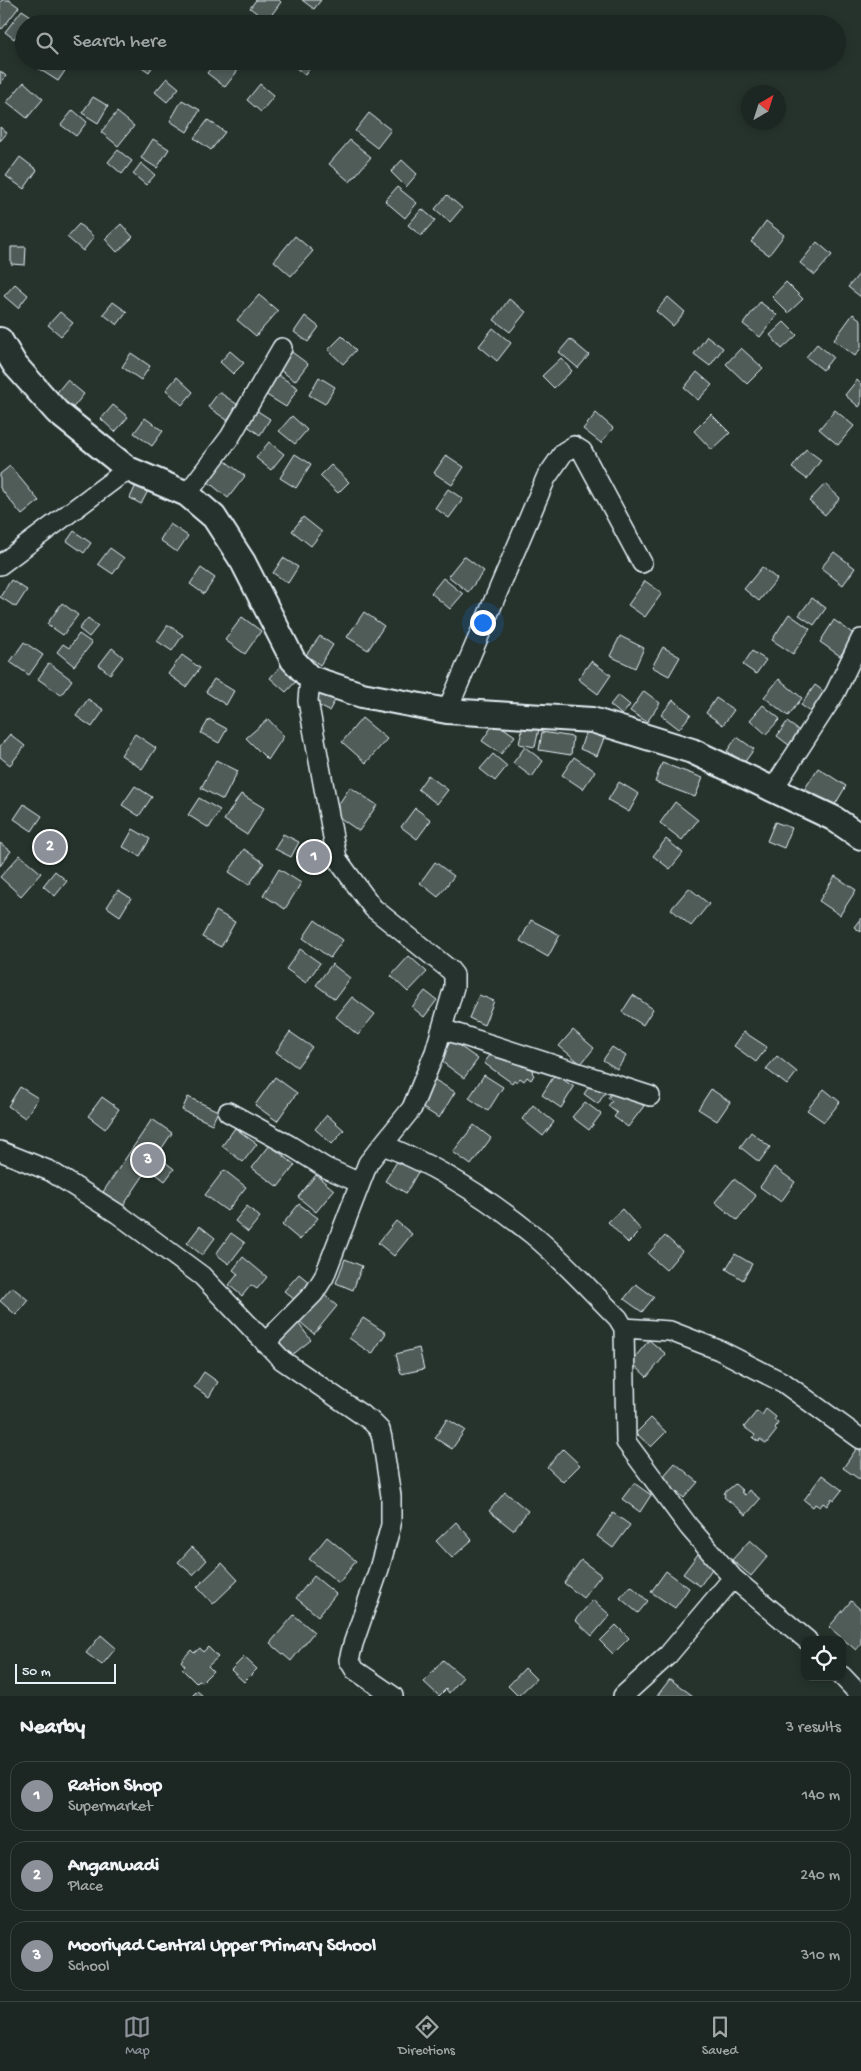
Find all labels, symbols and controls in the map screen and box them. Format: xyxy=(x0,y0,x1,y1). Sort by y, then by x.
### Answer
search box xyxy=(15,15,846,70)
icon: search xyxy=(33,29,61,57)
text: Search here xyxy=(73,31,167,54)
north arrow xyxy=(741,85,786,130)
your location xyxy=(470,610,496,636)
pin: 2 xyxy=(34,828,66,866)
pin: 1 xyxy=(298,838,330,876)
pin: 3 xyxy=(132,1141,164,1179)
map controls xyxy=(801,1636,846,1681)
button: locate xyxy=(801,1636,846,1681)
scale bar xyxy=(15,1661,116,1684)
text: 50 m xyxy=(22,1664,51,1681)
text: Nearby xyxy=(20,1716,85,1741)
text: 3 results xyxy=(786,1719,841,1738)
text: Ration Shop xyxy=(68,1775,162,1798)
text: 1 xyxy=(34,1787,40,1806)
text: 140 m xyxy=(802,1787,840,1806)
text: Supermarket xyxy=(68,1798,153,1817)
text: Anganwadi xyxy=(68,1855,159,1878)
text: 2 xyxy=(33,1867,41,1886)
text: 240 m xyxy=(800,1867,840,1886)
text: Place xyxy=(68,1878,103,1897)
text: Mooriyad Central Upper Primary School xyxy=(68,1935,376,1958)
text: 3 xyxy=(33,1947,41,1966)
text: 310 m xyxy=(801,1947,840,1966)
text: School xyxy=(68,1958,110,1977)
tab: Map xyxy=(123,2013,151,2060)
tab: Directions xyxy=(398,2013,455,2060)
tab: Saved xyxy=(702,2013,738,2060)

